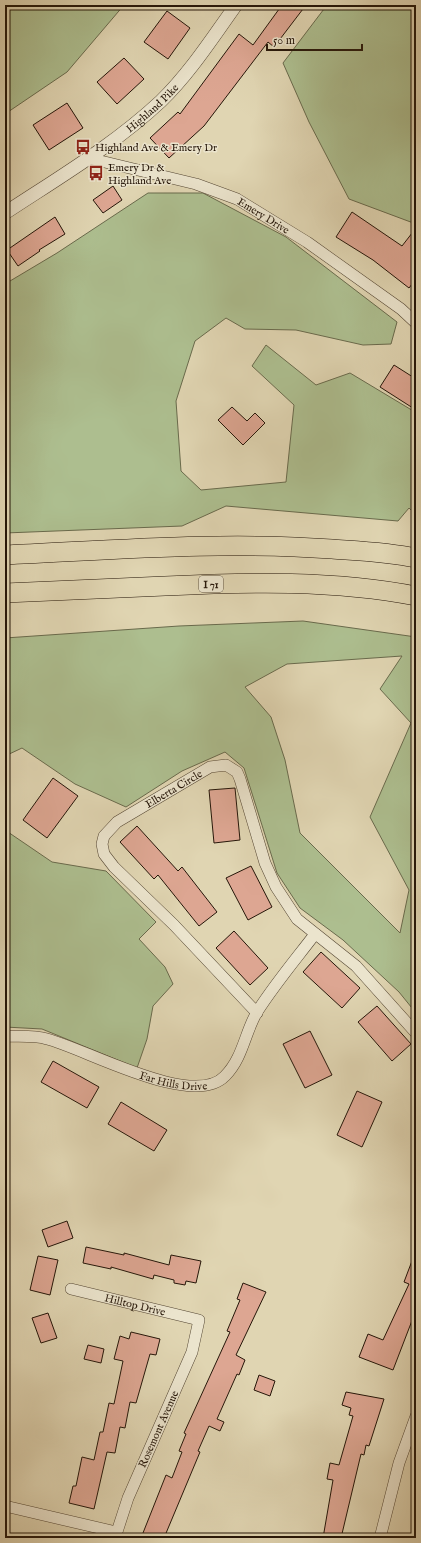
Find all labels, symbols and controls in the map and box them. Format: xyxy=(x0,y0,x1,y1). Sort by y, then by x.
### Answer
scale bar xyxy=(267,26,362,52)
text: 50 m xyxy=(273,33,295,48)
street label: Highland Pike xyxy=(123,81,182,136)
bus stop icon: Highland Ave & Emery Dr xyxy=(74,138,92,156)
place label: Highland Ave & Emery Dr xyxy=(95,141,217,155)
place label: Emery Dr & Highland Ave xyxy=(108,161,171,188)
bus stop icon: Emery Dr & Highland Ave xyxy=(87,164,105,182)
street label: Emery Drive xyxy=(234,195,292,238)
road number: I 71 xyxy=(199,576,223,592)
street label: Elberta Circle xyxy=(143,767,205,812)
street label: Far Hills Drive xyxy=(138,1069,208,1094)
street label: Hilltop Drive xyxy=(103,1291,167,1320)
street label: Rosemont Avenue xyxy=(136,1389,182,1470)

